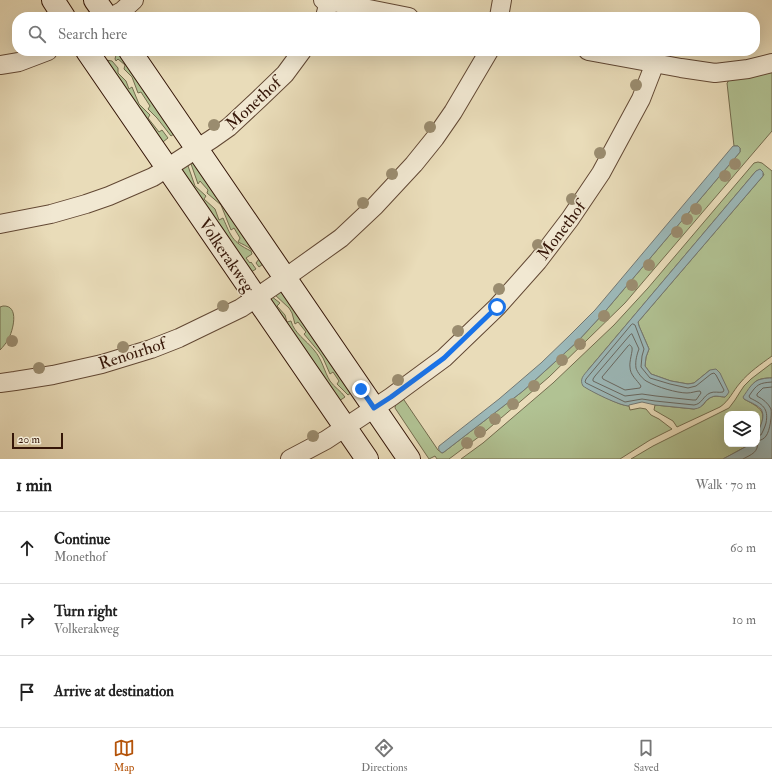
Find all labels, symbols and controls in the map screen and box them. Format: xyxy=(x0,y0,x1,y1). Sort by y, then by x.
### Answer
search box xyxy=(12,12,760,56)
icon: search xyxy=(26,23,48,45)
text: Search here xyxy=(58,25,127,44)
street label: Monethof xyxy=(221,71,287,134)
street label: Monethof xyxy=(532,195,592,264)
street label: Volkerakweg xyxy=(194,214,259,297)
route start xyxy=(488,298,506,316)
street label: Renoirhof xyxy=(96,332,171,374)
route end xyxy=(352,380,370,398)
map controls xyxy=(724,411,760,447)
button: layers xyxy=(724,411,760,447)
scale bar xyxy=(12,431,63,450)
text: 20 m xyxy=(18,433,40,446)
text: 1 min xyxy=(16,475,52,496)
text: Walk · 70 m xyxy=(696,477,756,493)
text: Continue xyxy=(54,530,110,549)
icon: ahead xyxy=(16,537,38,559)
text: 60 m xyxy=(730,540,756,556)
text: Monethof xyxy=(54,549,106,565)
text: Turn right xyxy=(54,602,117,621)
icon: right xyxy=(16,609,38,631)
text: 10 m xyxy=(732,612,756,628)
text: Volkerakweg xyxy=(54,621,119,637)
icon: arrive xyxy=(16,681,38,703)
text: Arrive at destination xyxy=(54,682,174,701)
tab: Map xyxy=(113,737,135,774)
tab: Directions xyxy=(361,737,408,774)
tab: Saved xyxy=(634,737,659,774)

